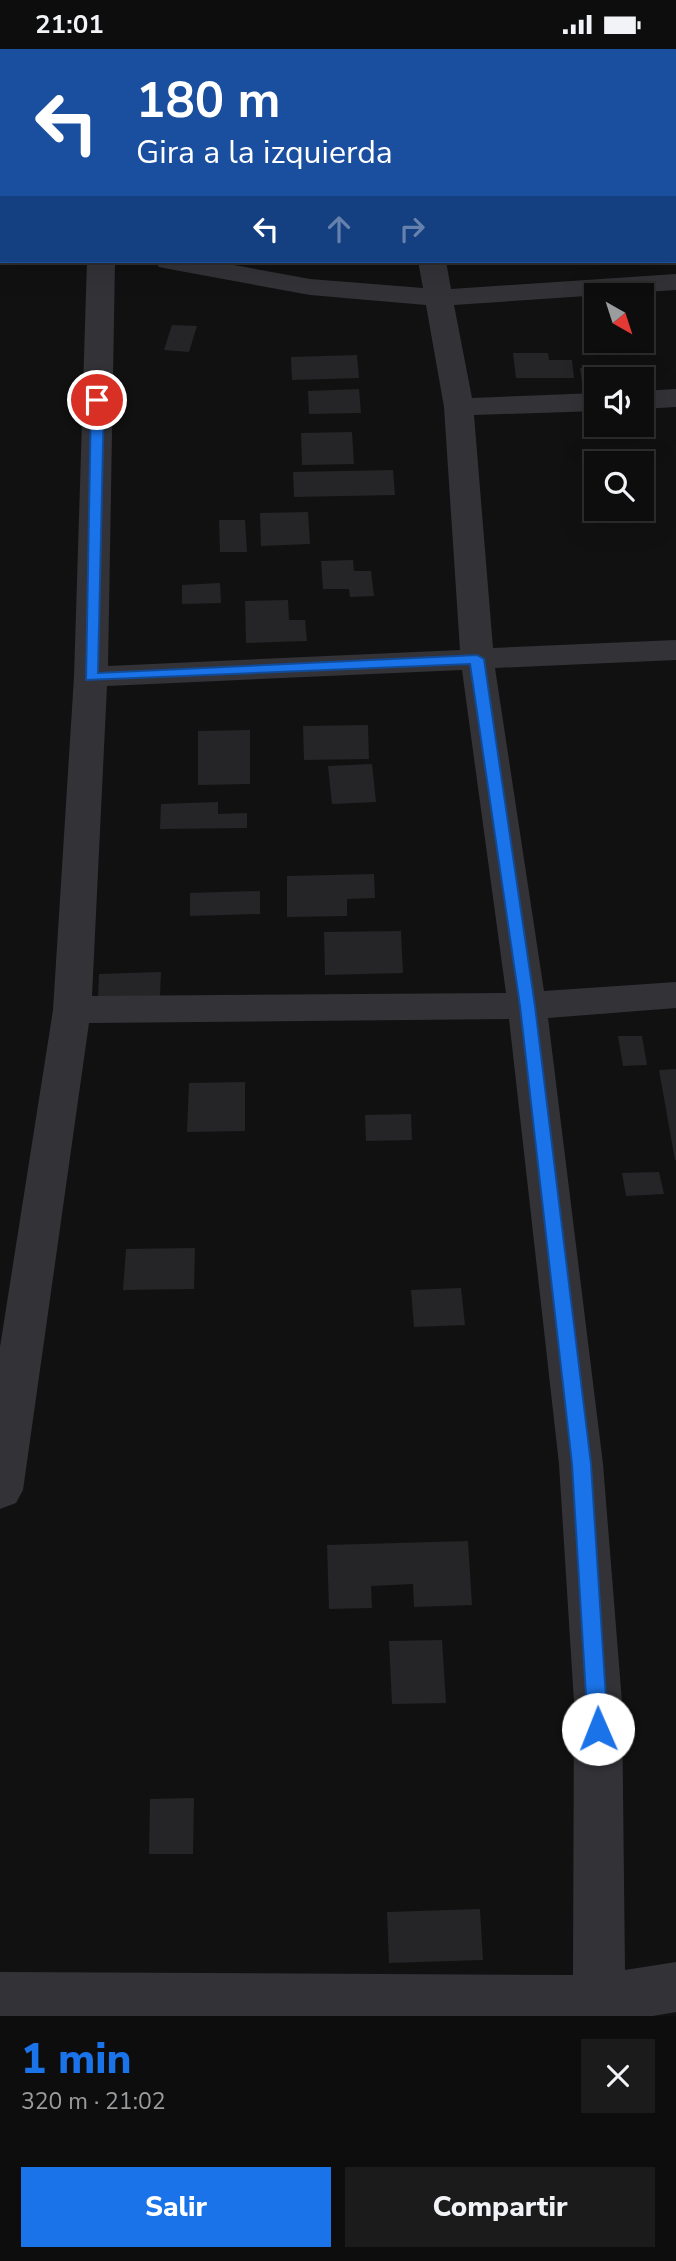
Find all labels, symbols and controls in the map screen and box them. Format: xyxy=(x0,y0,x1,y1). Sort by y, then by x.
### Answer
text: 21:01 xyxy=(35,7,104,42)
text: 180 m xyxy=(136,67,280,134)
icon: left xyxy=(21,77,112,168)
text: Gira a la izquierda xyxy=(136,131,393,174)
icon: left xyxy=(247,210,285,248)
icon: ahead xyxy=(320,210,358,248)
icon: right xyxy=(393,210,431,248)
north arrow xyxy=(584,283,654,353)
map controls xyxy=(584,283,654,521)
button: sound xyxy=(584,367,654,437)
pin xyxy=(67,370,127,430)
icon: arrive xyxy=(78,381,116,419)
button: search xyxy=(584,451,654,521)
position arrow xyxy=(561,1692,635,1766)
text: 1 min xyxy=(21,2031,131,2088)
button: close xyxy=(581,2039,655,2113)
text: 320 m · 21:02 xyxy=(21,2086,166,2117)
button: Salir xyxy=(21,2167,331,2247)
button: Compartir xyxy=(345,2167,655,2247)

